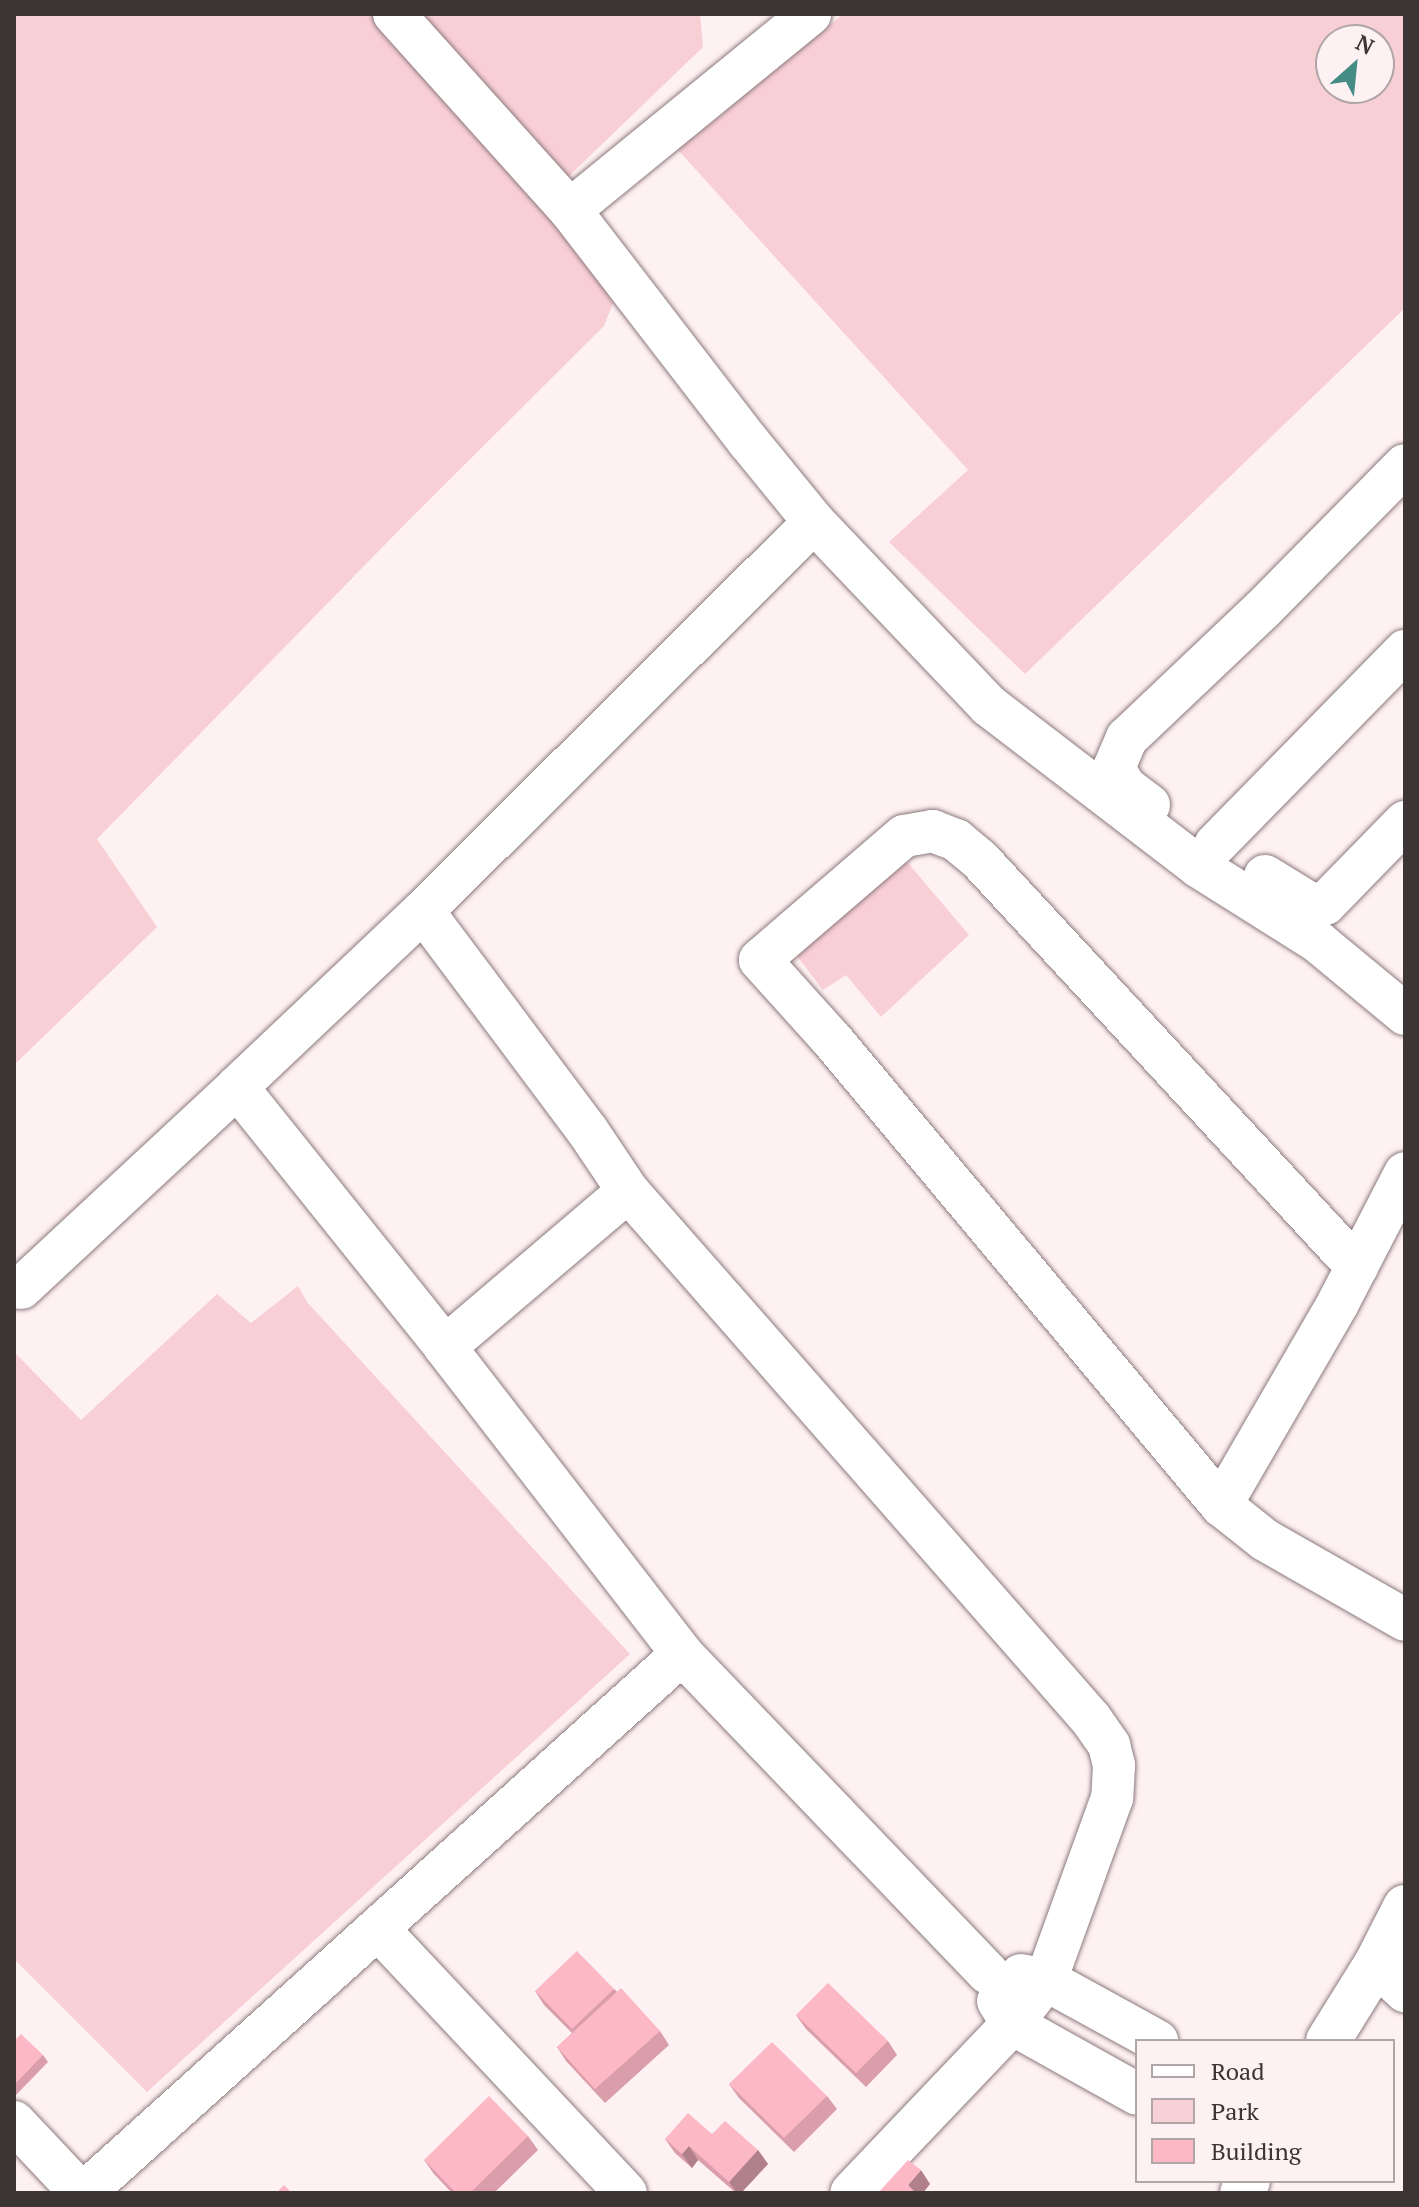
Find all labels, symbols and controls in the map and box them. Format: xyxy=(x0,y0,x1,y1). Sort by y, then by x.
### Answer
north arrow xyxy=(1315,24,1395,104)
text: N xyxy=(1351,27,1379,61)
legend xyxy=(1135,2039,1395,2183)
text: Road xyxy=(1211,2055,1265,2087)
text: Park xyxy=(1211,2095,1259,2127)
text: Building xyxy=(1211,2135,1301,2167)

